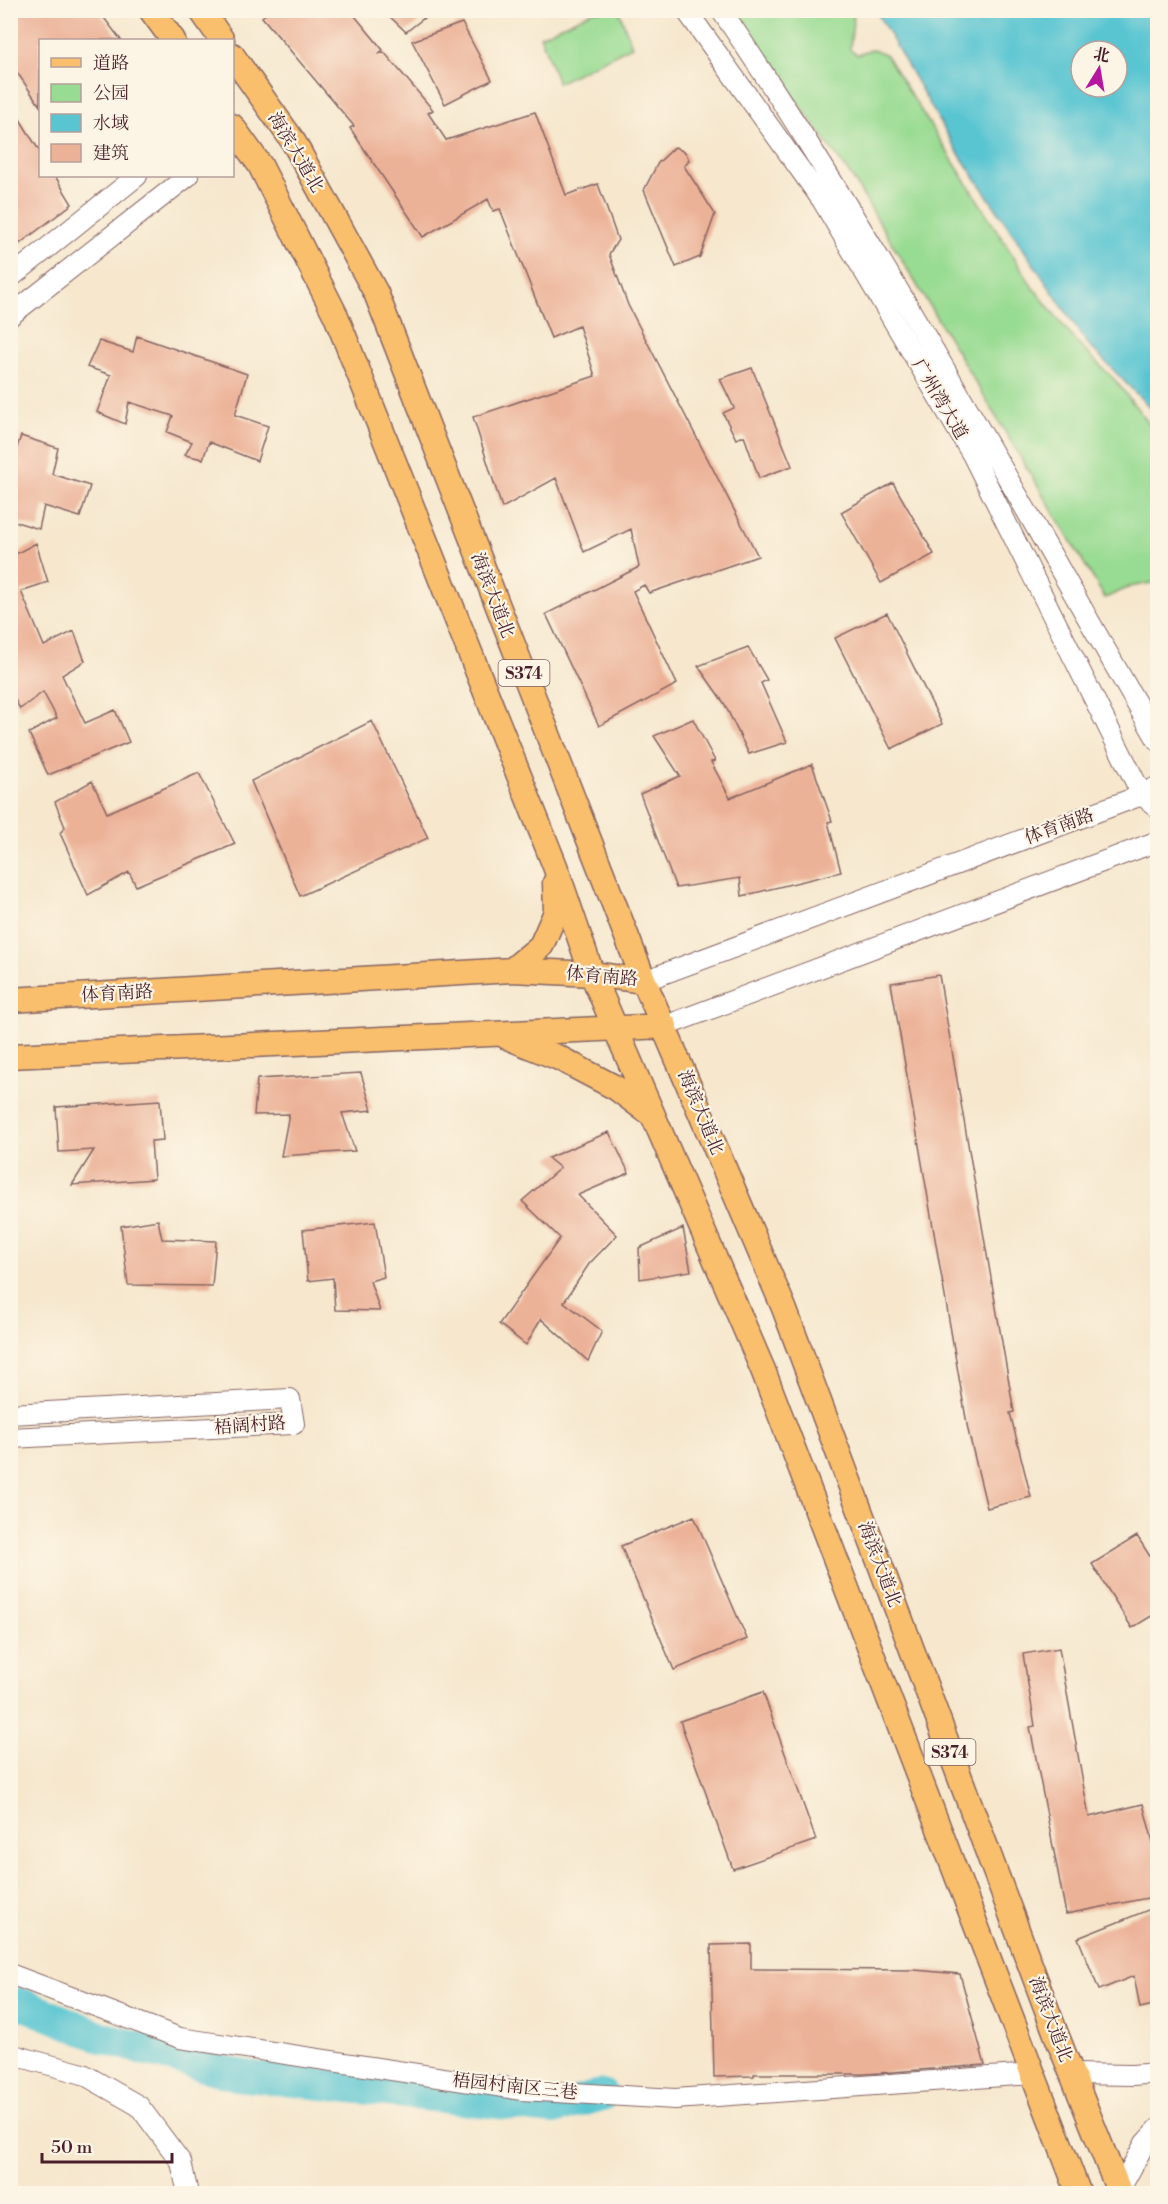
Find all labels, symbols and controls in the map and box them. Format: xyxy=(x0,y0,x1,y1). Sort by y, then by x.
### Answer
legend xyxy=(39,39,234,177)
north arrow xyxy=(1069,39,1129,99)
text: 北 xyxy=(1092,44,1111,67)
text: 道路 xyxy=(93,52,129,75)
text: 公园 xyxy=(93,82,129,105)
street label: 海滨大道北 xyxy=(263,108,329,197)
text: 水域 xyxy=(93,112,129,135)
text: 建筑 xyxy=(93,142,129,165)
street label: 广州湾大道 xyxy=(907,355,973,444)
street label: 海滨大道北 xyxy=(466,549,519,641)
road number: S374 xyxy=(498,660,550,686)
street label: 体育南路 xyxy=(1021,803,1097,850)
street label: 体育南路 xyxy=(565,962,639,991)
street label: 体育南路 xyxy=(80,980,154,1007)
street label: 海滨大道北 xyxy=(672,1066,729,1158)
street label: 梧阔村路 xyxy=(213,1412,287,1439)
street label: 海滨大道北 xyxy=(853,1518,906,1610)
road number: S374 xyxy=(924,1739,976,1765)
street label: 海滨大道北 xyxy=(1024,1973,1077,2065)
street label: 梧园村南区三巷 xyxy=(451,2068,579,2105)
scale bar xyxy=(42,2126,172,2164)
text: 50 m xyxy=(51,2136,93,2159)

